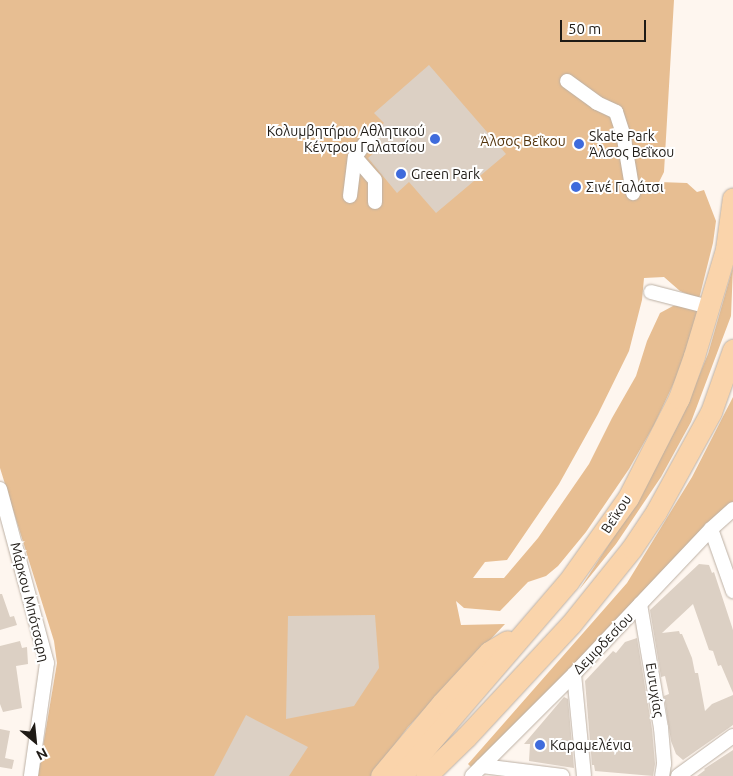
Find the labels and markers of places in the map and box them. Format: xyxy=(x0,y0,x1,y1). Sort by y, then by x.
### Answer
place label: Κολυμβητήριο Αθλητικού Κέντρου Γαλατσίου xyxy=(267,123,425,156)
place label: Skate Park Άλσος Βεΐκου xyxy=(589,128,674,160)
marker: Κολυμβητήριο Αθλητικού Κέντρου Γαλατσίου xyxy=(429,133,441,145)
marker: Skate Park Άλσος Βεΐκου xyxy=(573,138,585,150)
place label: Green Park xyxy=(411,166,480,182)
marker: Green Park xyxy=(395,168,407,180)
place label: Σινέ Γαλάτσι xyxy=(586,179,664,195)
marker: Σινέ Γαλάτσι xyxy=(570,181,582,193)
place label: Καραμελένια xyxy=(550,737,632,753)
marker: Καραμελένια xyxy=(534,739,546,751)

